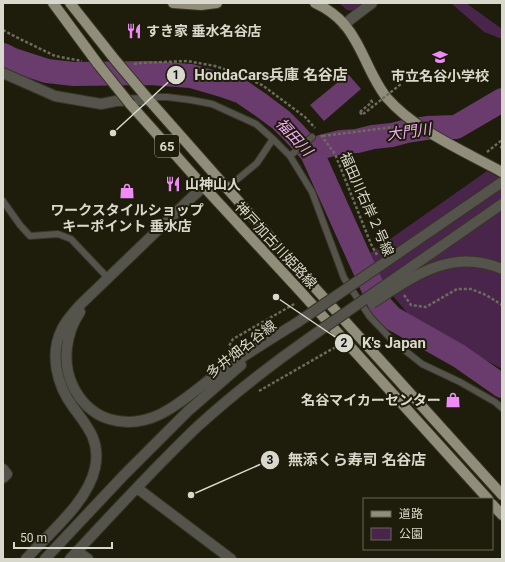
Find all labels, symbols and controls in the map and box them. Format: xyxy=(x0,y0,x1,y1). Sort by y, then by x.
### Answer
restaurant icon: すき家 垂水名谷店 xyxy=(125,22,143,40)
place label: すき家 垂水名谷店 xyxy=(146,23,261,39)
school or university icon: 市立名谷小学校 xyxy=(431,48,449,66)
callout: HondaCars兵庫 名谷店 xyxy=(166,61,356,88)
text: HondaCars兵庫 名谷店 xyxy=(194,66,348,84)
text: 1 xyxy=(173,68,179,82)
place label: 市立名谷小学校 xyxy=(391,68,489,84)
water label: 福田川 xyxy=(272,114,317,161)
water label: 大門川 xyxy=(385,120,435,144)
road number: 65 xyxy=(155,135,179,157)
street label: 福田川右岸２号線 xyxy=(337,150,397,258)
restaurant icon: 山神山人 xyxy=(164,175,182,193)
place label: 山神山人 xyxy=(185,176,241,192)
shop icon: ワークスタイルショップ キーポイント 垂水店 xyxy=(118,182,136,200)
street label: 神戸加古川姫路線 xyxy=(232,199,320,291)
place label: ワークスタイルショップ キーポイント 垂水店 xyxy=(50,202,204,234)
street label: 多井畑名谷線 xyxy=(203,317,279,381)
callout: K's Japan xyxy=(334,329,434,356)
text: K's Japan xyxy=(362,334,426,352)
text: 2 xyxy=(341,336,348,350)
shop icon: 名谷マイカーセンター xyxy=(444,391,462,409)
place label: 名谷マイカーセンター xyxy=(301,392,441,408)
callout: 無添くら寿司 名谷店 xyxy=(260,446,434,473)
text: 無添くら寿司 名谷店 xyxy=(288,451,426,469)
text: 3 xyxy=(267,453,274,467)
legend xyxy=(363,498,493,550)
text: 道路 xyxy=(399,507,423,521)
scale bar xyxy=(14,524,112,550)
text: 公園 xyxy=(399,527,423,541)
text: 50 m xyxy=(20,531,47,545)

